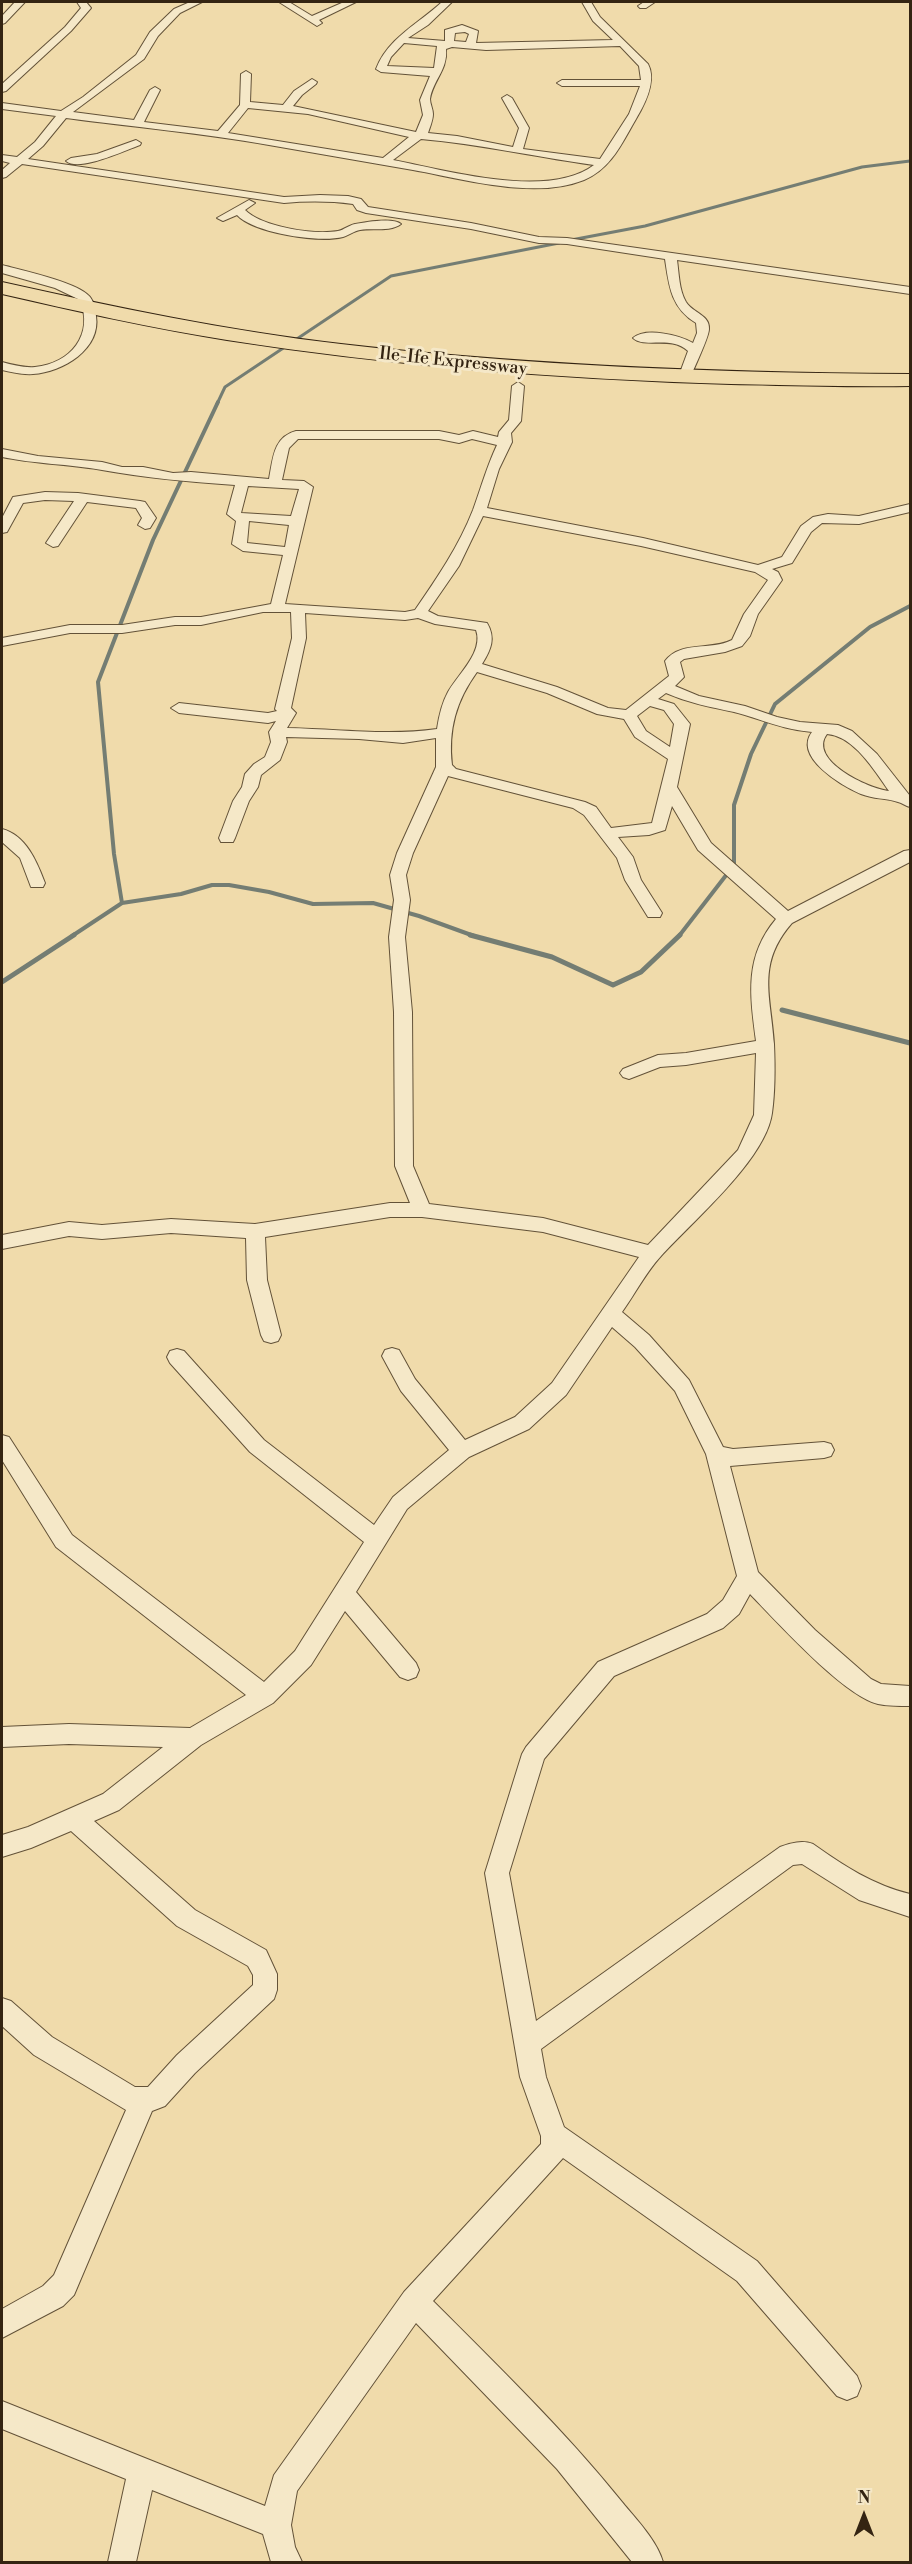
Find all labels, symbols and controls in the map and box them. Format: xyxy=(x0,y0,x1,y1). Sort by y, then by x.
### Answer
street label: Ile-Ife Expressway xyxy=(378,343,528,381)
north arrow xyxy=(834,2486,894,2546)
text: N xyxy=(858,2488,870,2508)

